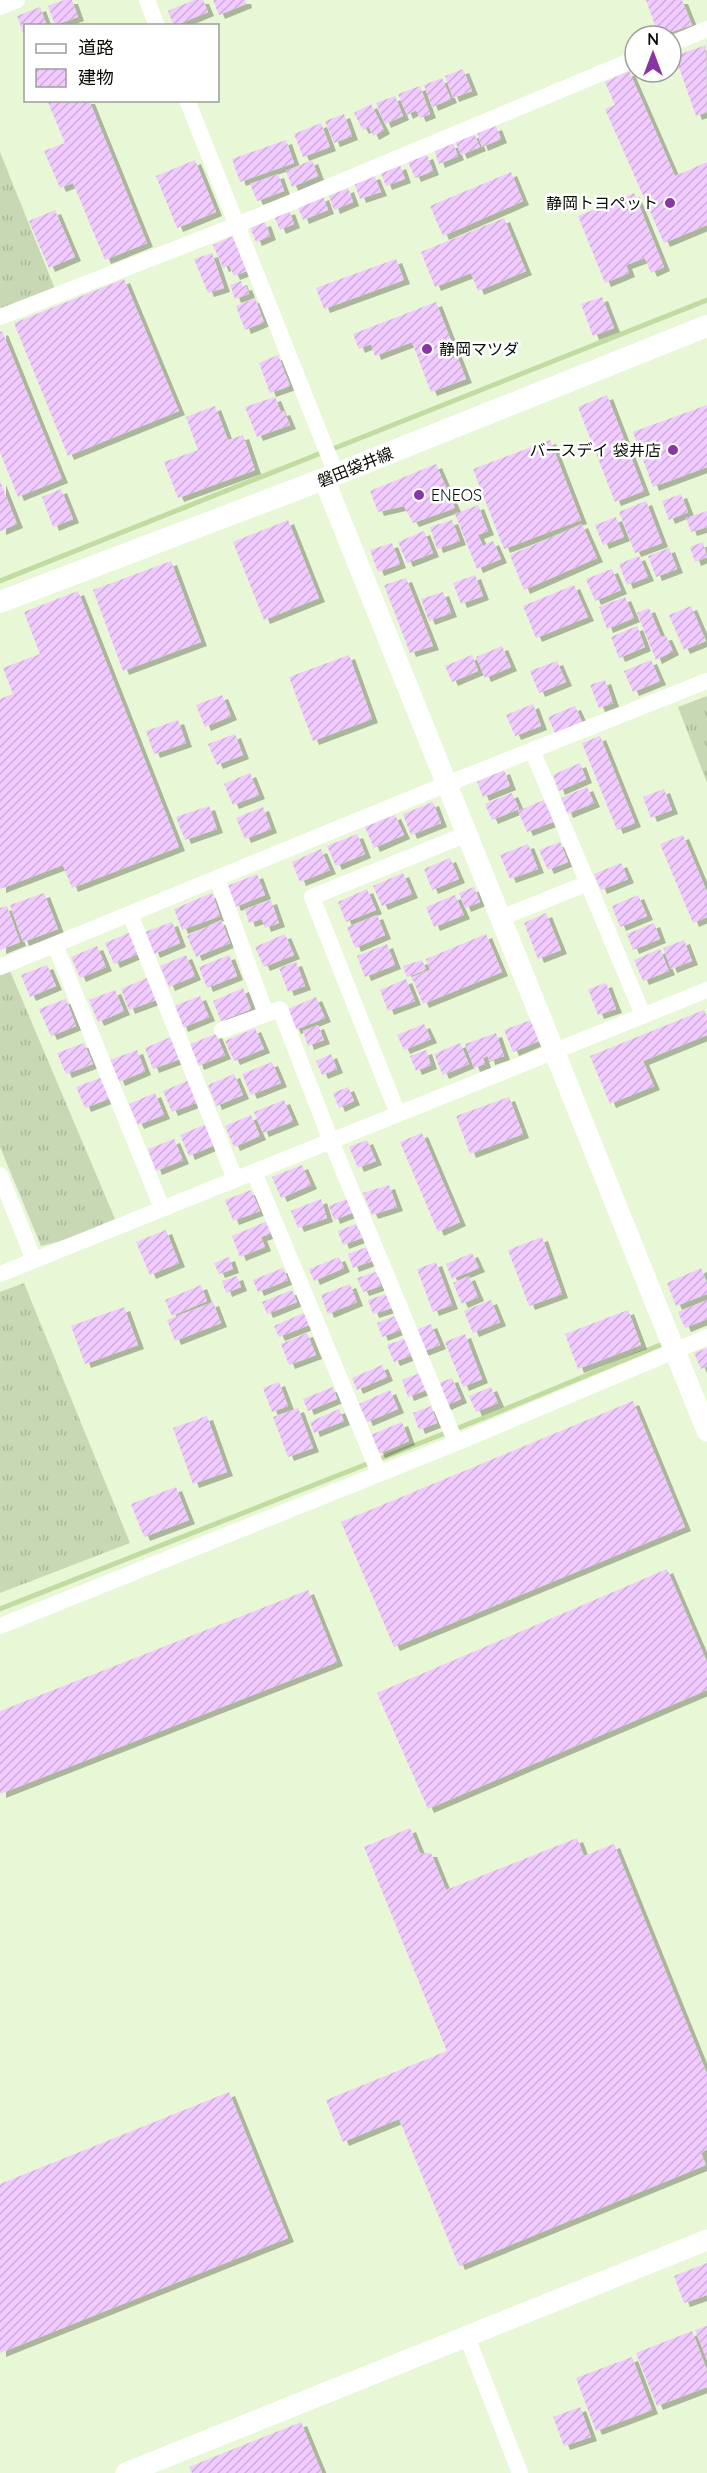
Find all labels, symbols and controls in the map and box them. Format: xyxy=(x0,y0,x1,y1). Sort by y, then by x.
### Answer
legend xyxy=(24,24,219,102)
north arrow xyxy=(623,24,683,84)
text: N xyxy=(647,29,659,49)
text: 道路 xyxy=(78,36,114,59)
text: 建物 xyxy=(78,66,114,89)
place label: 静岡トヨペット xyxy=(546,193,658,213)
marker: 静岡トヨペット xyxy=(663,196,677,210)
place label: 静岡マツダ xyxy=(439,339,519,359)
marker: 静岡マツダ xyxy=(420,342,434,356)
place label: バースデイ 袋井店 xyxy=(529,440,661,460)
street label: 磐田袋井線 xyxy=(314,443,396,491)
marker: バースデイ 袋井店 xyxy=(666,443,680,457)
place label: ENEOS xyxy=(431,485,482,505)
marker: ENEOS xyxy=(412,488,426,502)

